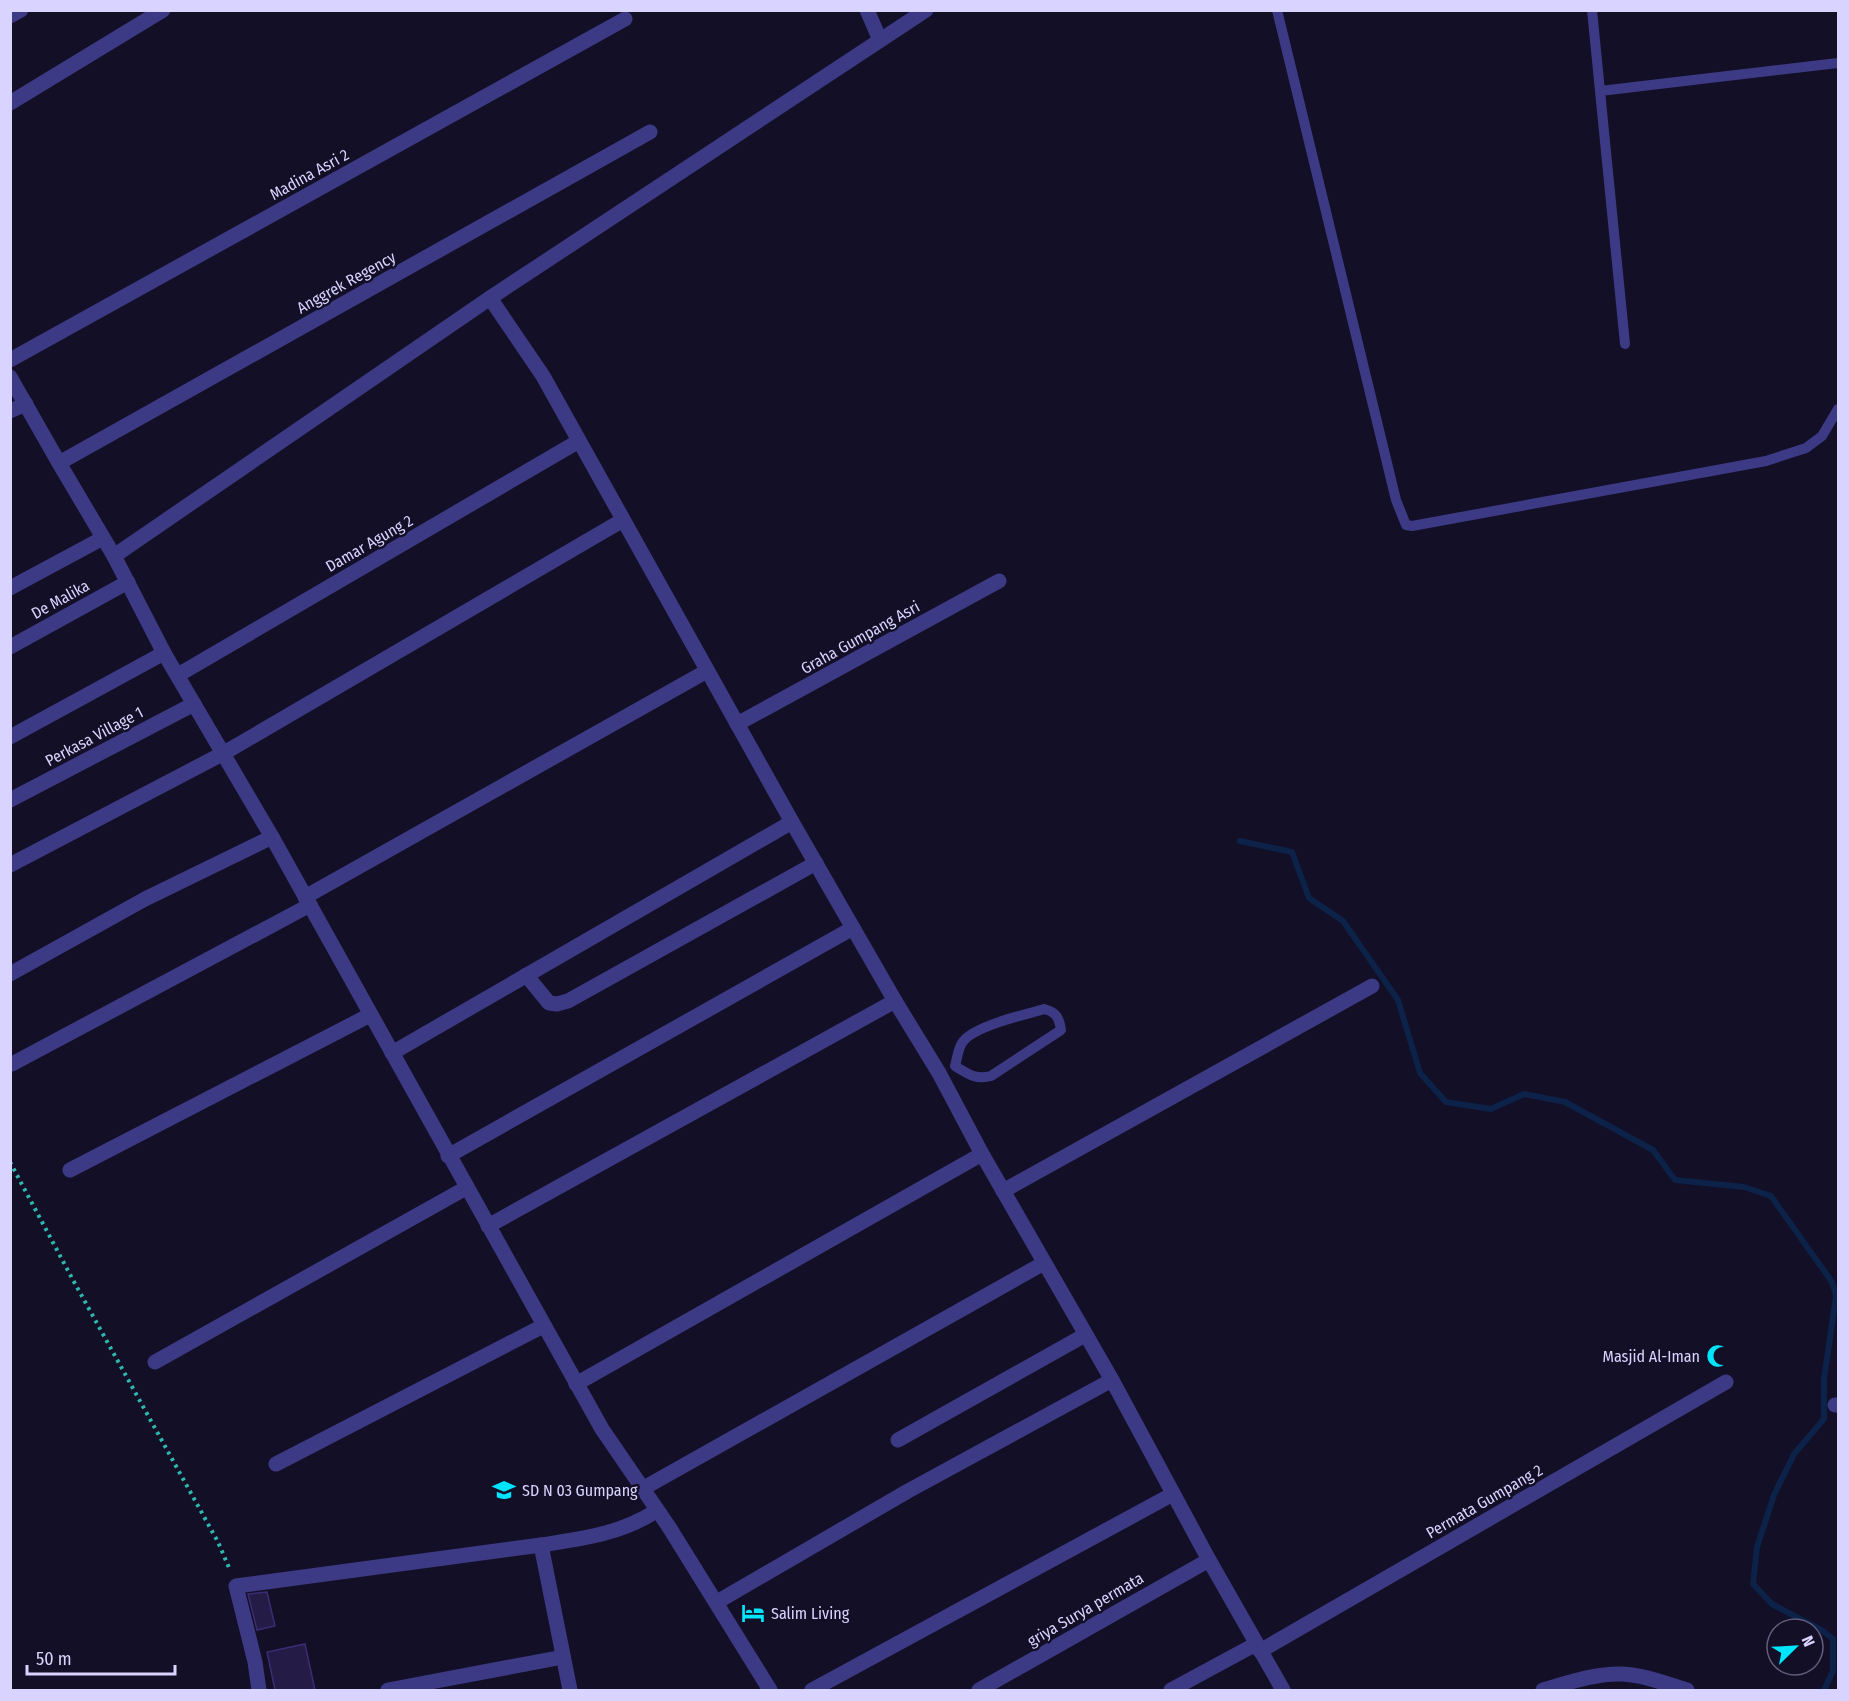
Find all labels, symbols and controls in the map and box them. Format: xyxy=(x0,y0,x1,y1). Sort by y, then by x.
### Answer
street label: Madina Asri 2 xyxy=(266,145,352,204)
street label: Anggrek Regency xyxy=(293,247,400,317)
street label: Damar Agung 2 xyxy=(322,511,416,576)
street label: De Malika xyxy=(28,576,93,623)
street label: Graha Gumpang Asri xyxy=(798,597,923,678)
street label: Perkasa Village 1 xyxy=(42,703,146,770)
mosque icon: Masjid Al-Iman xyxy=(1705,1343,1731,1369)
place label: Masjid Al-Iman xyxy=(1603,1347,1700,1366)
street label: Permata Gumpang 2 xyxy=(1423,1460,1546,1542)
school or university icon: SD N 03 Gumpang xyxy=(491,1477,517,1503)
place label: SD N 03 Gumpang xyxy=(522,1481,638,1500)
street label: griya Surya permata xyxy=(1024,1568,1147,1650)
hotel icon: Salim Living xyxy=(740,1600,766,1626)
place label: Salim Living xyxy=(771,1604,850,1623)
north arrow xyxy=(1765,1617,1825,1677)
text: N xyxy=(1798,1633,1819,1649)
scale bar xyxy=(27,1638,176,1676)
text: 50 m xyxy=(36,1648,72,1670)

